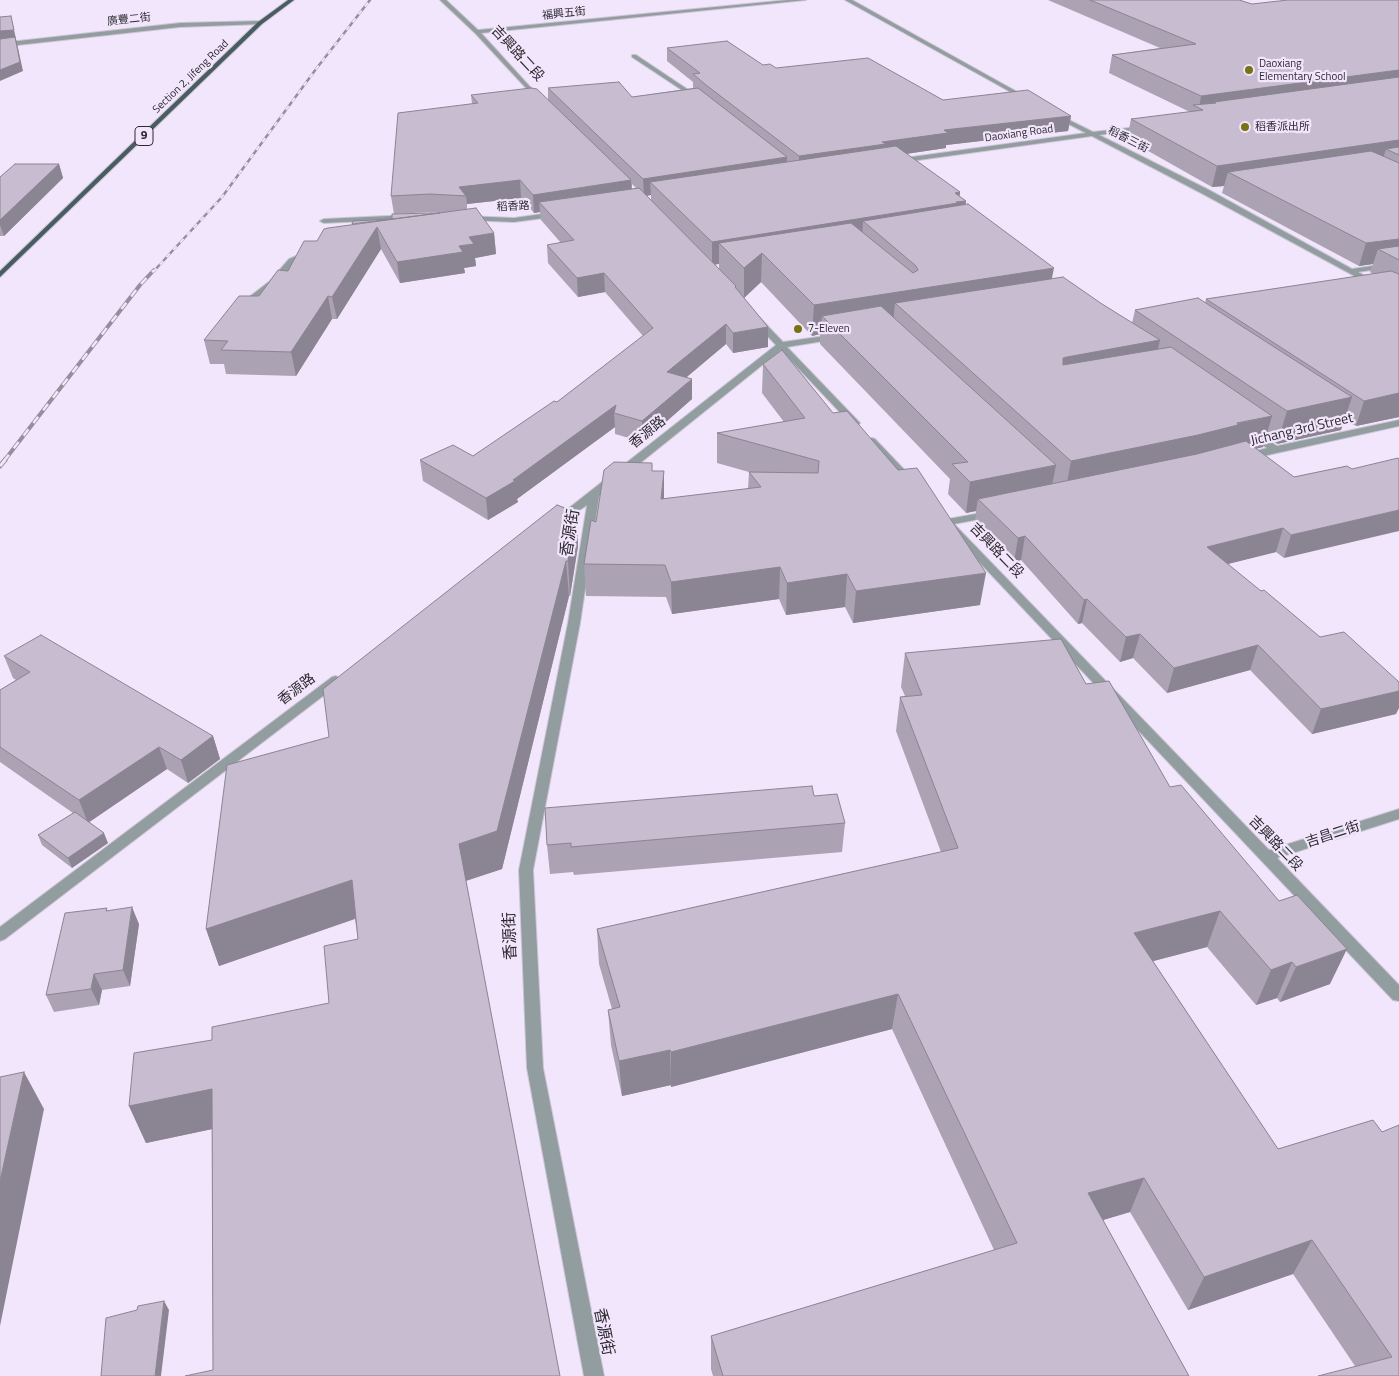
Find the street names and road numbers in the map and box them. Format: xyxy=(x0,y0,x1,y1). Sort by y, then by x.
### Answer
street label: 福興五街 xyxy=(541,5,587,23)
street label: 廣豐二街 xyxy=(106,11,152,29)
street label: 吉興路二段 xyxy=(487,23,547,85)
street label: Section 2, Jifeng Road xyxy=(150,37,232,117)
street label: Daoxiang Road xyxy=(984,123,1054,145)
street label: 稻香三街 xyxy=(1105,124,1151,156)
road number: 9 xyxy=(135,126,153,146)
street label: 稻香路 xyxy=(496,200,530,214)
street label: Jichang 3rd Street xyxy=(1249,410,1355,450)
street label: 香源路 xyxy=(626,413,670,453)
street label: 香源街 xyxy=(558,508,584,558)
street label: 吉興路二段 xyxy=(966,520,1026,582)
street label: 香源路 xyxy=(275,671,319,709)
street label: 吉興路二段 xyxy=(1245,813,1305,875)
street label: 吉昌二街 xyxy=(1304,818,1362,852)
street label: 香源街 xyxy=(501,912,521,960)
street label: 香源街 xyxy=(589,1307,617,1357)

